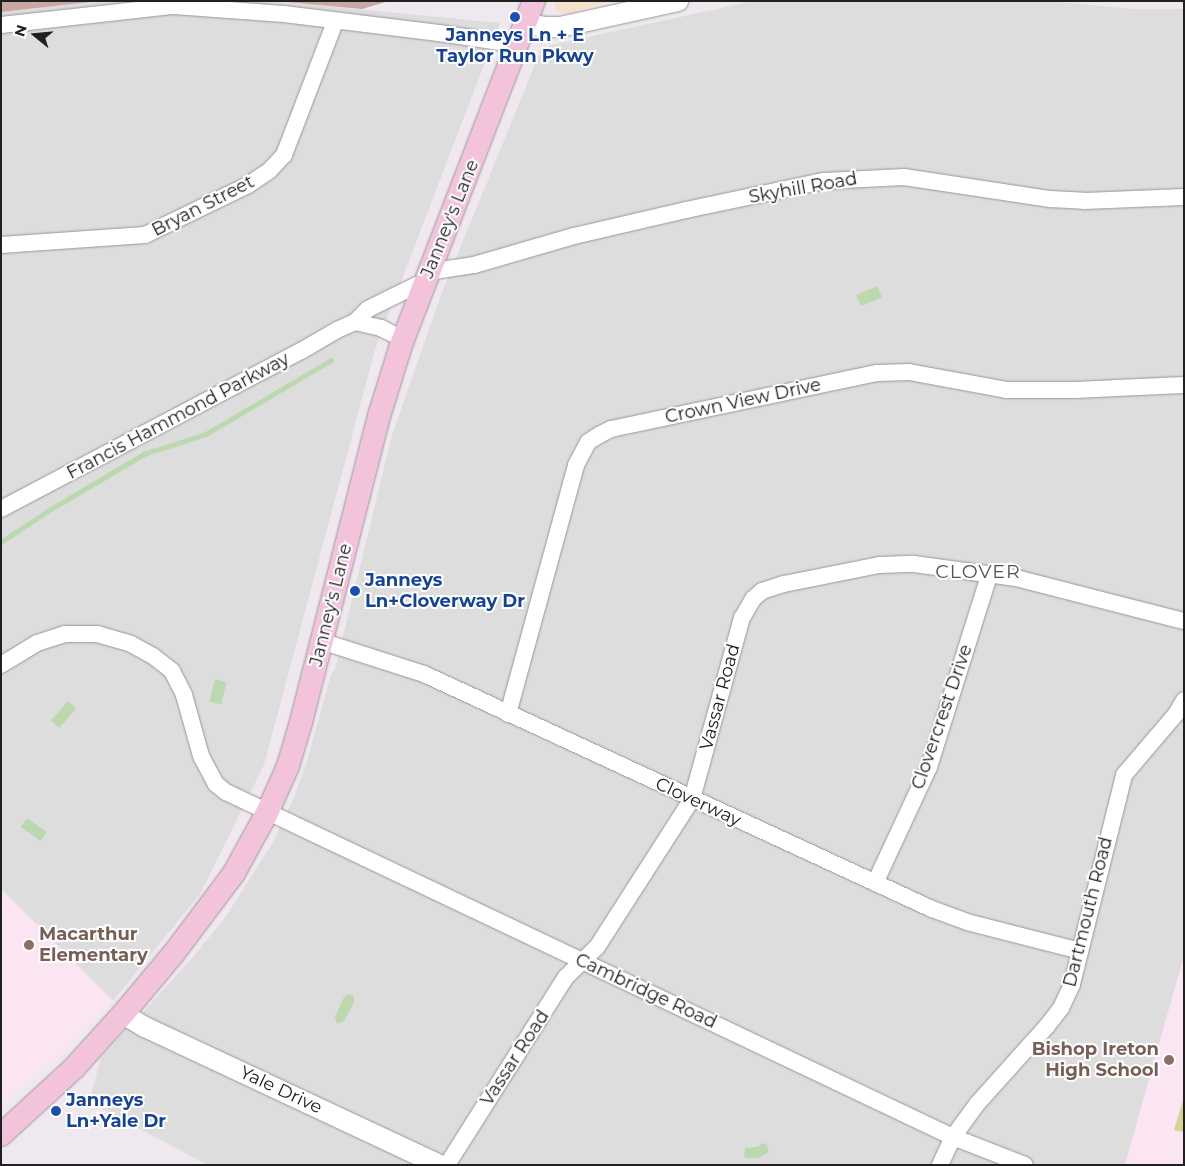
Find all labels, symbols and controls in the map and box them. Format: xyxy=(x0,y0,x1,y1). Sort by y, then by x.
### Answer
north arrow xyxy=(10,10,60,60)
marker: Janneys Ln + E Taylor Run Pkwy xyxy=(509,11,521,23)
text: N xyxy=(10,23,31,39)
place label: Janneys Ln + E Taylor Run Pkwy xyxy=(436,25,594,68)
street label: Janney's Lane xyxy=(416,157,484,281)
street label: Skyhill Road xyxy=(747,168,859,208)
street label: Bryan Street xyxy=(148,171,258,241)
street label: Francis Hammond Parkway xyxy=(63,348,293,484)
street label: Crown View Drive xyxy=(663,374,823,428)
street label: Janney's Lane xyxy=(305,541,357,669)
district label: CLOVER xyxy=(935,561,1021,583)
place label: Janneys Ln+Cloverway Dr xyxy=(365,570,525,612)
marker: Janneys Ln+Cloverway Dr xyxy=(349,585,361,597)
street label: Vassar Road xyxy=(695,641,745,753)
street label: Clovercrest Drive xyxy=(907,642,977,792)
street label: Cloverway xyxy=(652,773,744,831)
street label: Dartmouth Road xyxy=(1059,835,1117,989)
place label: Macarthur Elementary xyxy=(39,924,148,966)
marker: Macarthur Elementary xyxy=(23,939,35,951)
street label: Cambridge Road xyxy=(572,949,720,1033)
street label: Vassar Road xyxy=(476,1006,554,1110)
place label: Bishop Ireton High School xyxy=(1032,1039,1159,1082)
marker: Bishop Ireton High School xyxy=(1163,1054,1175,1066)
street label: Yale Drive xyxy=(236,1062,326,1118)
place label: Janneys Ln+Yale Dr xyxy=(66,1090,166,1132)
marker: Janneys Ln+Yale Dr xyxy=(50,1105,62,1117)

